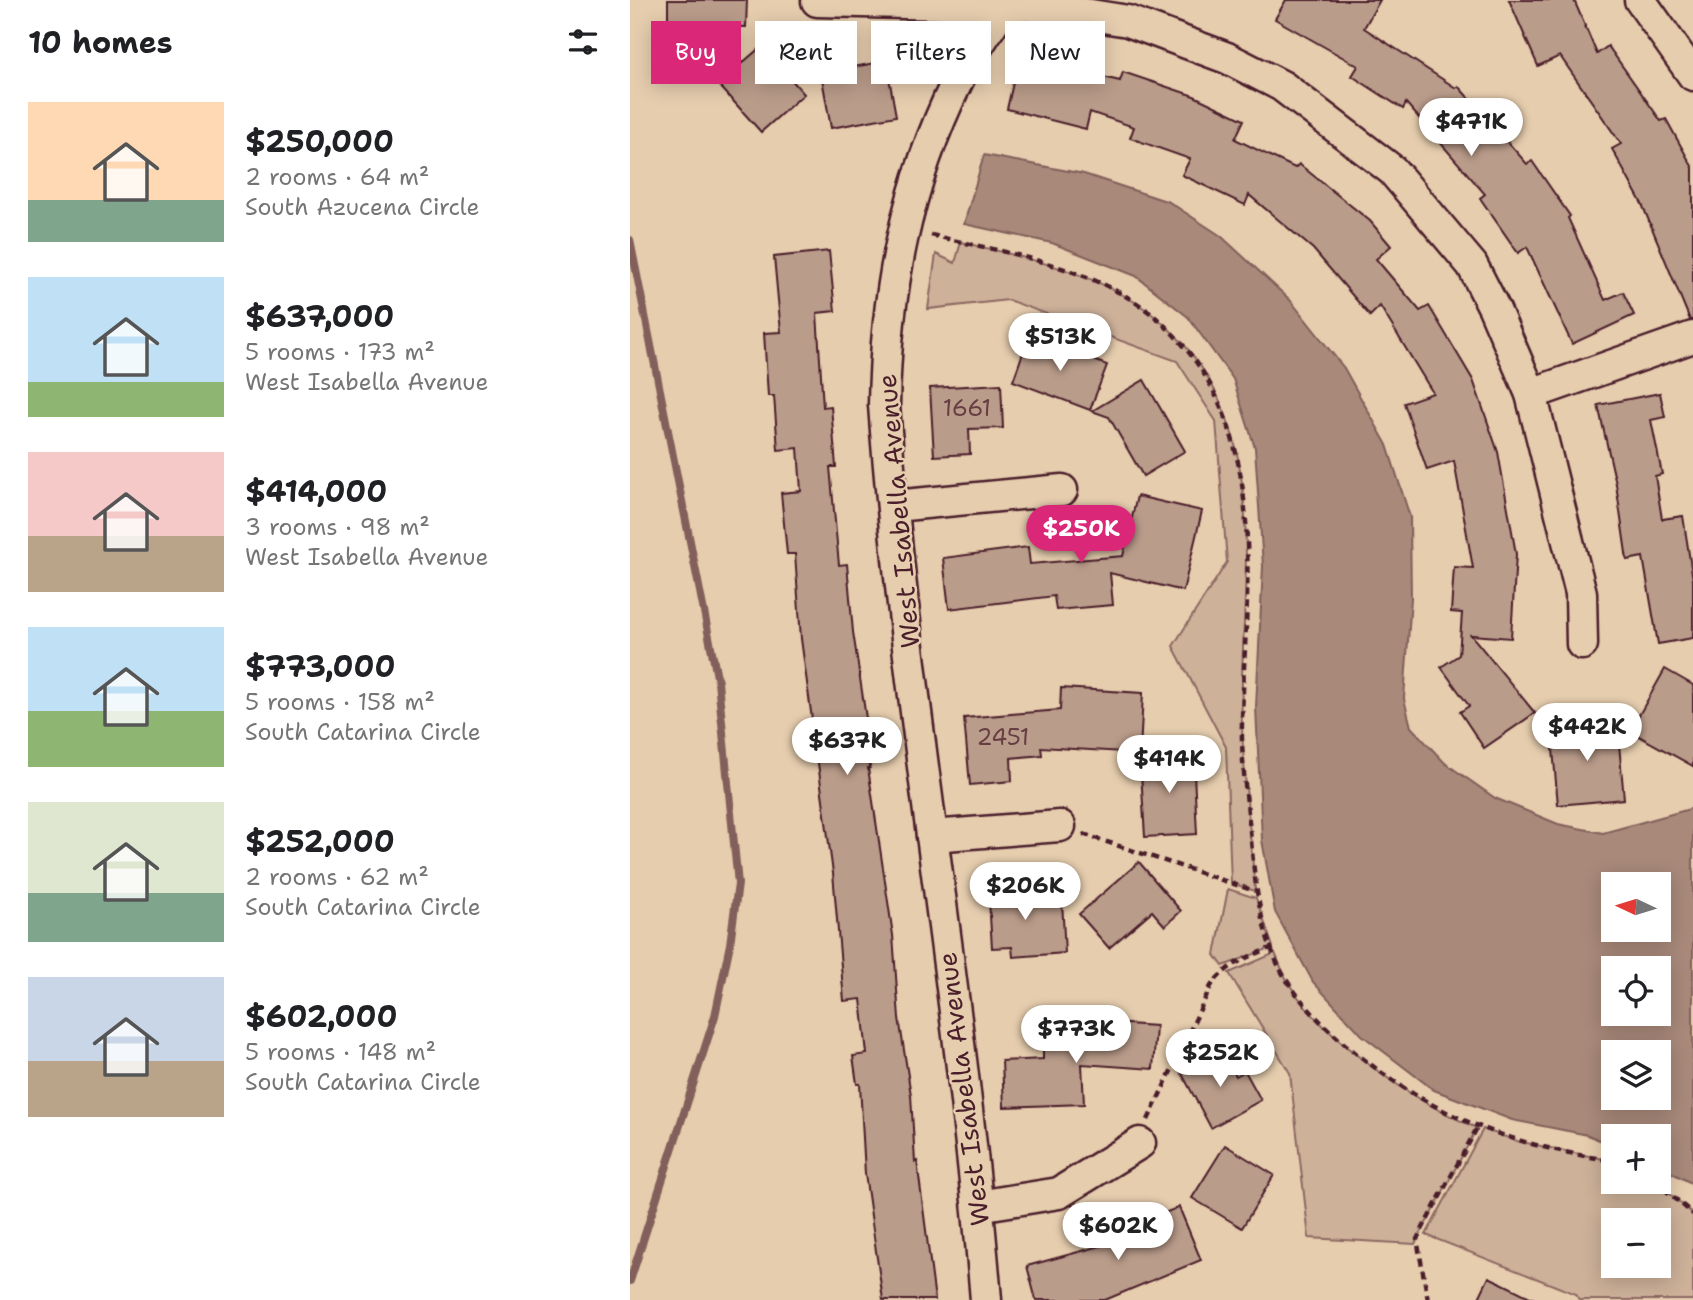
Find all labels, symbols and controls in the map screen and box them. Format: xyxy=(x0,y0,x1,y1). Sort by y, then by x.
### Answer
chip: Buy xyxy=(651,21,741,84)
chip: Rent xyxy=(755,21,857,84)
chip: Filters xyxy=(871,21,991,84)
chip: New xyxy=(1005,21,1105,84)
text: 10 homes xyxy=(28,22,173,63)
icon: filters xyxy=(564,23,602,61)
pin: $471K xyxy=(1422,99,1520,158)
text: $471K xyxy=(1435,106,1507,136)
text: $250,000 xyxy=(245,121,394,162)
icon: home xyxy=(84,130,168,214)
text: 2 rooms · 64 m² xyxy=(245,162,429,192)
text: South Azucena Circle xyxy=(245,192,480,222)
text: $637,000 xyxy=(245,296,394,337)
icon: home xyxy=(84,305,168,389)
pin: $513K xyxy=(1011,314,1109,373)
text: $513K xyxy=(1024,321,1096,351)
text: 5 rooms · 173 m² xyxy=(245,337,435,367)
text: West Isabella Avenue xyxy=(245,367,489,397)
street label: West Isabella Avenue xyxy=(869,372,927,650)
house number: 1661 xyxy=(943,393,991,423)
text: $414,000 xyxy=(245,471,387,512)
icon: home xyxy=(84,480,168,564)
pin: $250K xyxy=(1032,505,1130,565)
text: 3 rooms · 98 m² xyxy=(245,512,430,542)
text: $250K xyxy=(1042,513,1120,543)
text: West Isabella Avenue xyxy=(245,542,489,572)
text: $773,000 xyxy=(245,646,395,687)
icon: home xyxy=(84,655,168,739)
text: 5 rooms · 158 m² xyxy=(245,687,435,717)
pin: $442K xyxy=(1538,704,1636,763)
text: $442K xyxy=(1548,711,1626,741)
text: South Catarina Circle xyxy=(245,717,481,747)
pin: $637K xyxy=(798,718,896,777)
house number: 2451 xyxy=(977,722,1029,752)
text: $637K xyxy=(808,725,886,755)
pin: $414K xyxy=(1120,736,1218,795)
text: $414K xyxy=(1133,743,1205,773)
text: $252,000 xyxy=(245,821,395,862)
icon: home xyxy=(84,830,168,914)
text: 2 rooms · 62 m² xyxy=(245,862,429,892)
pin: $206K xyxy=(976,862,1074,922)
text: $206K xyxy=(986,870,1064,900)
north arrow xyxy=(1601,872,1671,942)
map controls xyxy=(1601,872,1671,1278)
text: South Catarina Circle xyxy=(245,892,481,922)
street label: West Isabella Avenue xyxy=(929,950,997,1228)
button: locate xyxy=(1601,956,1671,1026)
text: $602,000 xyxy=(245,996,398,1037)
icon: home xyxy=(84,1005,168,1089)
pin: $773K xyxy=(1027,1006,1125,1065)
text: $773K xyxy=(1037,1013,1115,1043)
pin: $252K xyxy=(1171,1030,1269,1089)
text: 5 rooms · 148 m² xyxy=(245,1037,436,1067)
text: $252K xyxy=(1182,1037,1258,1067)
button: layers xyxy=(1601,1040,1671,1110)
text: South Catarina Circle xyxy=(245,1067,481,1097)
button: + xyxy=(1601,1124,1671,1194)
pin: $602K xyxy=(1069,1202,1167,1262)
button: − xyxy=(1601,1208,1671,1278)
text: $602K xyxy=(1079,1210,1157,1240)

